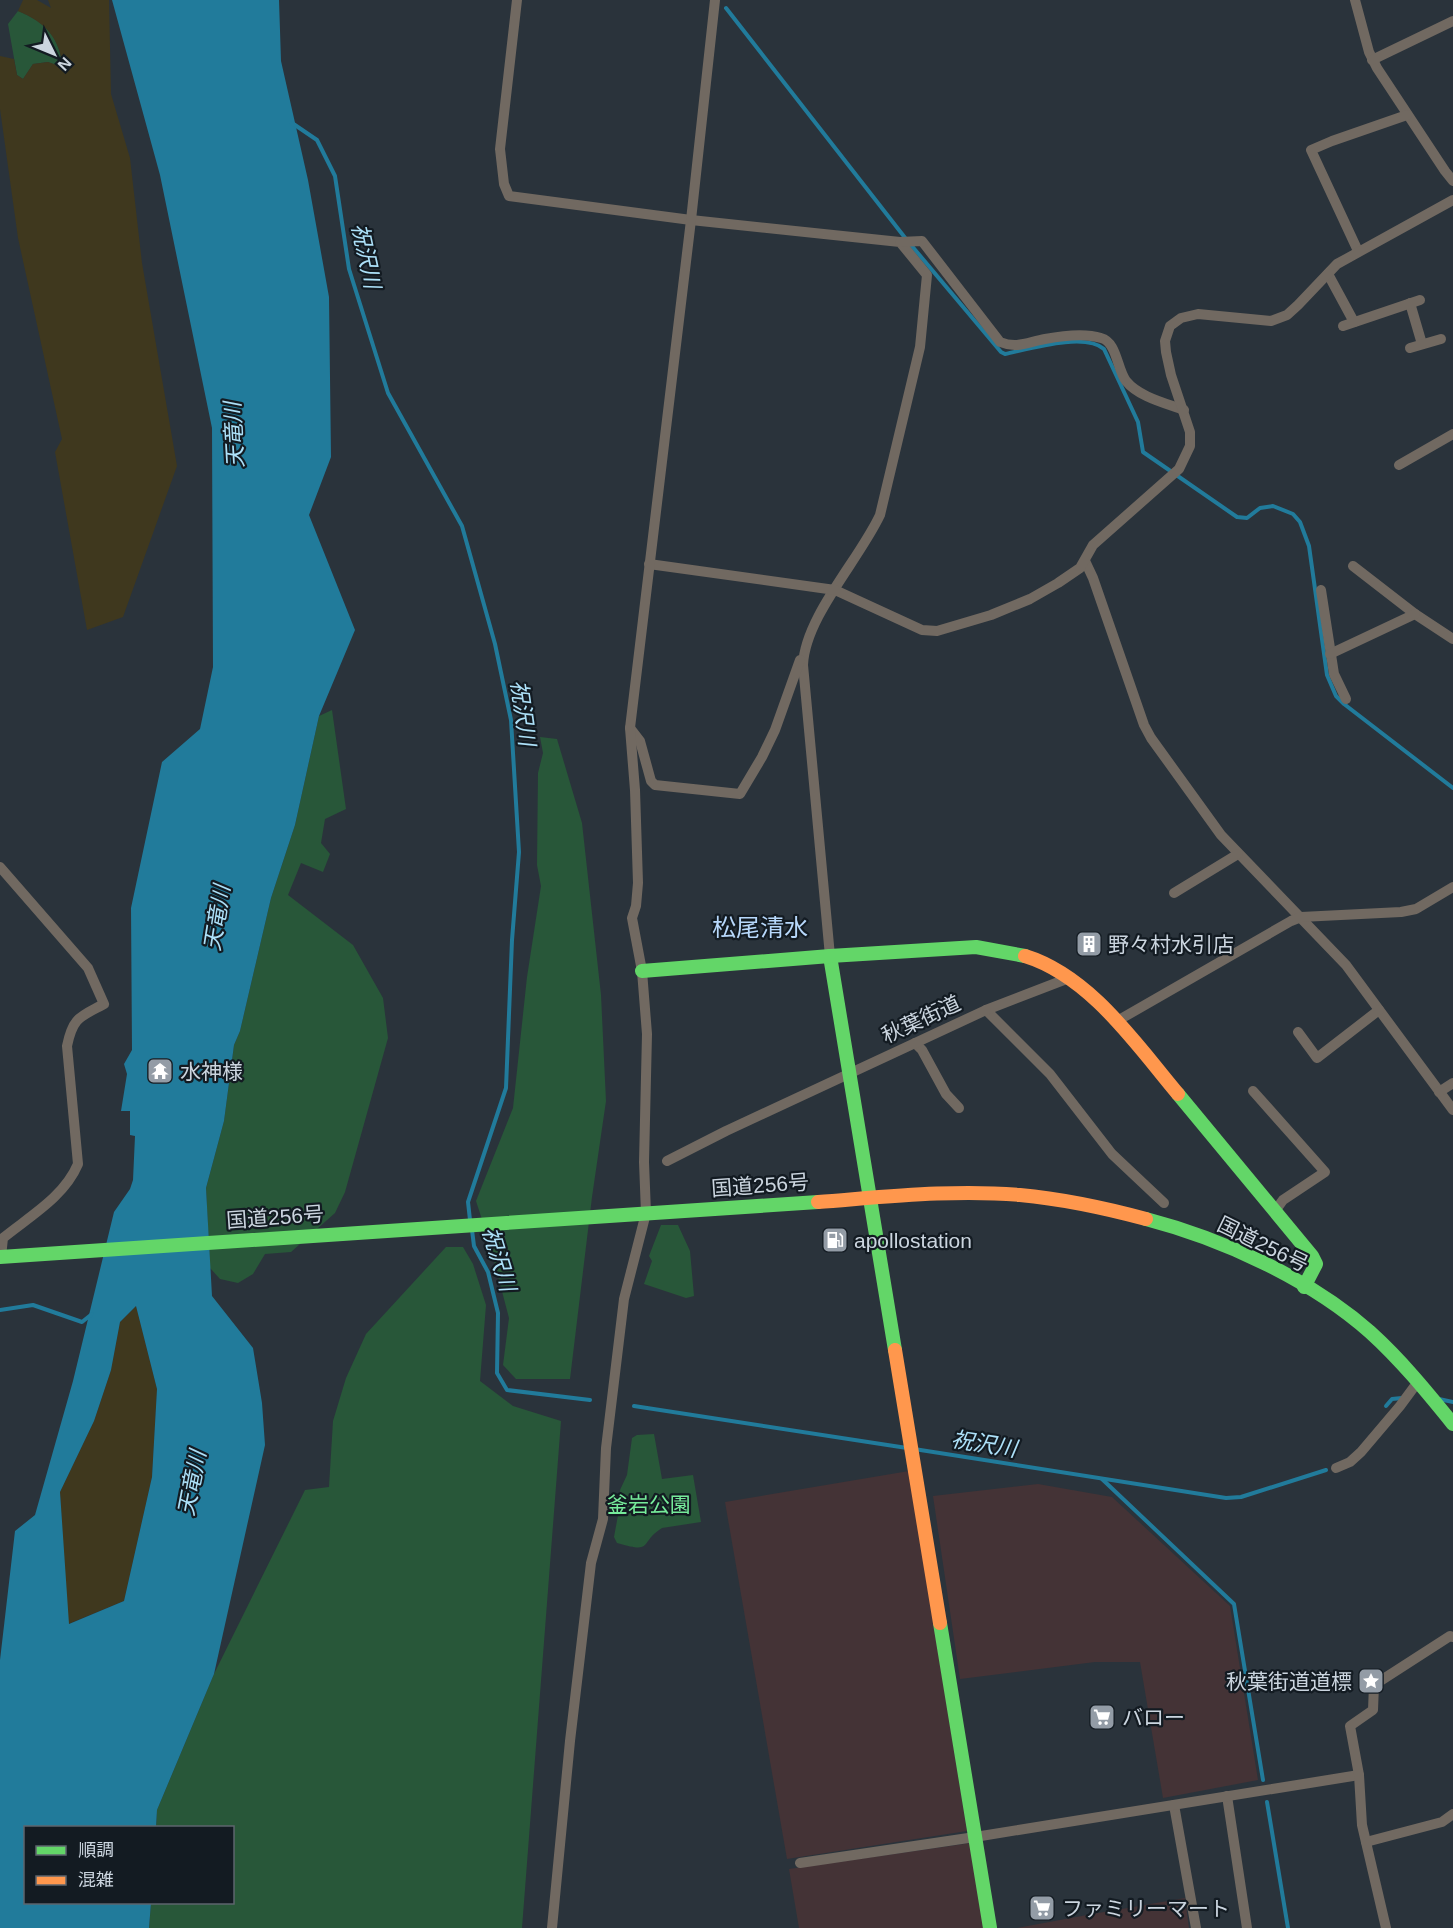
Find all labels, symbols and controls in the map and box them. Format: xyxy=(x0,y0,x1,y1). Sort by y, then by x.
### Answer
north arrow xyxy=(24,24,84,84)
text: N xyxy=(54,54,75,74)
water label: 祝沢川 xyxy=(347,221,386,293)
water label: 天竜川 xyxy=(220,399,248,469)
water label: 祝沢川 xyxy=(506,679,540,749)
water label: 天竜川 xyxy=(199,881,235,953)
district label: 松尾清水 xyxy=(712,914,808,941)
building icon: 野々村水引店 xyxy=(1074,929,1104,959)
place label: 野々村水引店 xyxy=(1108,933,1234,956)
street label: 秋葉街道 xyxy=(878,991,964,1047)
temple icon: 水神様 xyxy=(145,1056,175,1086)
place label: 水神様 xyxy=(180,1060,243,1083)
street label: 国道256号 xyxy=(710,1170,810,1200)
street label: 国道256号 xyxy=(225,1202,325,1232)
street label: 国道256号 xyxy=(1214,1212,1312,1276)
water label: 祝沢川 xyxy=(477,1224,521,1296)
fuel station icon: apollostation xyxy=(820,1225,850,1255)
place label: apollostation xyxy=(854,1229,972,1252)
water label: 祝沢川 xyxy=(949,1426,1021,1462)
water label: 天竜川 xyxy=(173,1446,211,1518)
park label: 釜岩公園 xyxy=(607,1493,691,1516)
place icon: 秋葉街道道標 xyxy=(1356,1666,1386,1696)
place label: 秋葉街道道標 xyxy=(1226,1670,1352,1693)
supermarket icon: バロー xyxy=(1087,1702,1117,1732)
place label: バロー xyxy=(1122,1706,1185,1729)
legend xyxy=(24,1826,234,1904)
text: 順調 xyxy=(78,1840,114,1860)
text: 混雑 xyxy=(78,1870,114,1890)
supermarket icon: ファミリーマート xyxy=(1027,1893,1057,1923)
place label: ファミリーマート xyxy=(1062,1897,1230,1920)

